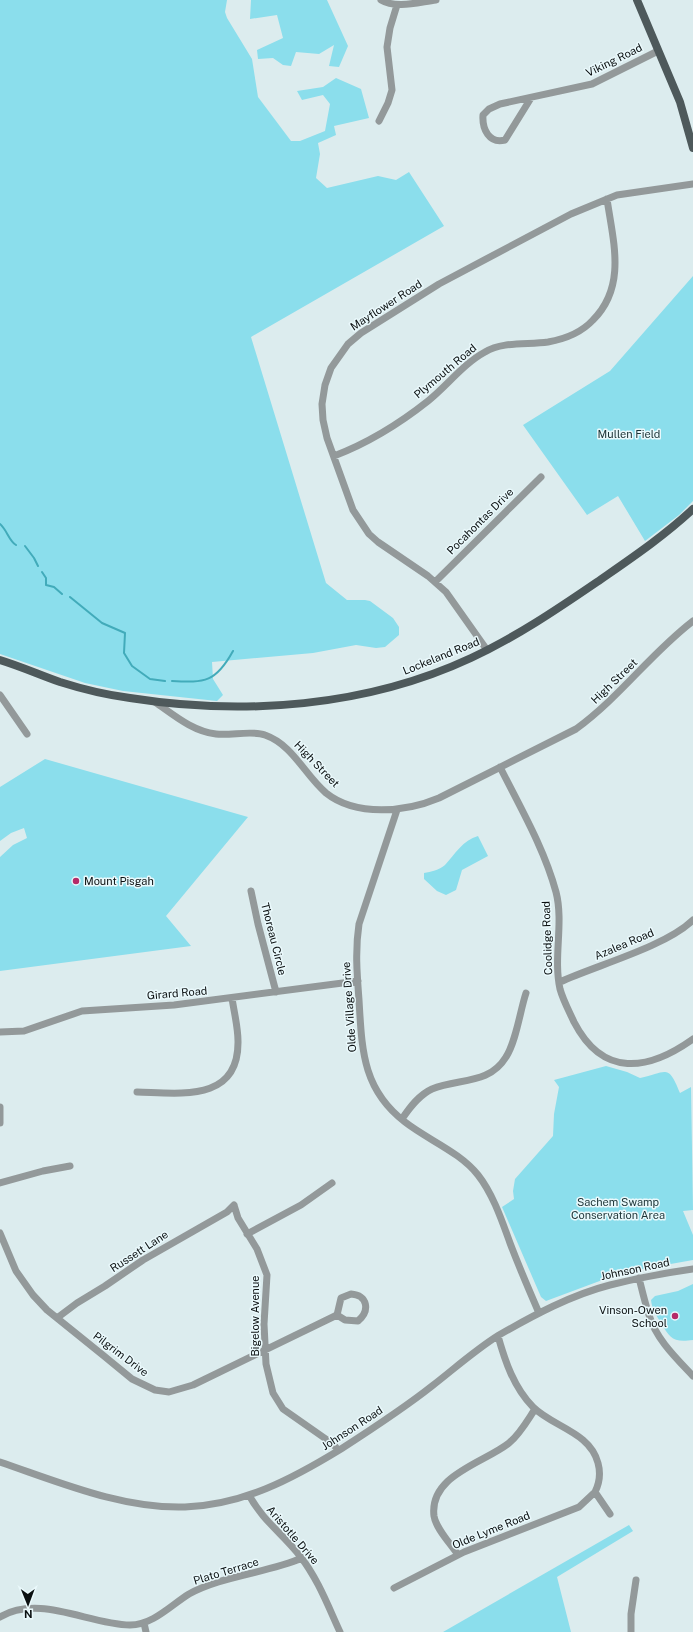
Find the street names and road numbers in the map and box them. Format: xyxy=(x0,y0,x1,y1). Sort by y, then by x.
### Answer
street label: Viking Road xyxy=(584,41,644,79)
street label: Mayflower Road xyxy=(348,277,424,333)
street label: Plymouth Road xyxy=(411,342,479,400)
street label: Pocahontas Drive xyxy=(444,485,516,557)
street label: Lockeland Road xyxy=(401,635,481,677)
street label: High Street xyxy=(589,656,639,706)
street label: High Street xyxy=(292,739,342,789)
street label: Thoreau Circle xyxy=(259,901,289,977)
street label: Coolidge Road xyxy=(540,901,554,975)
street label: Azalea Road xyxy=(593,926,655,962)
street label: Olde Village Drive xyxy=(340,961,358,1053)
street label: Girard Road xyxy=(146,984,208,1002)
street label: Russett Lane xyxy=(108,1228,170,1274)
street label: Johnson Road xyxy=(600,1256,670,1282)
street label: Bigelow Avenue xyxy=(249,1275,261,1357)
street label: Pilgrim Drive xyxy=(91,1329,151,1379)
street label: Johnson Road xyxy=(319,1404,385,1452)
street label: Aristotle Drive xyxy=(265,1504,321,1566)
street label: Olde Lyme Road xyxy=(450,1509,532,1551)
street label: Plato Terrace xyxy=(192,1555,260,1587)

